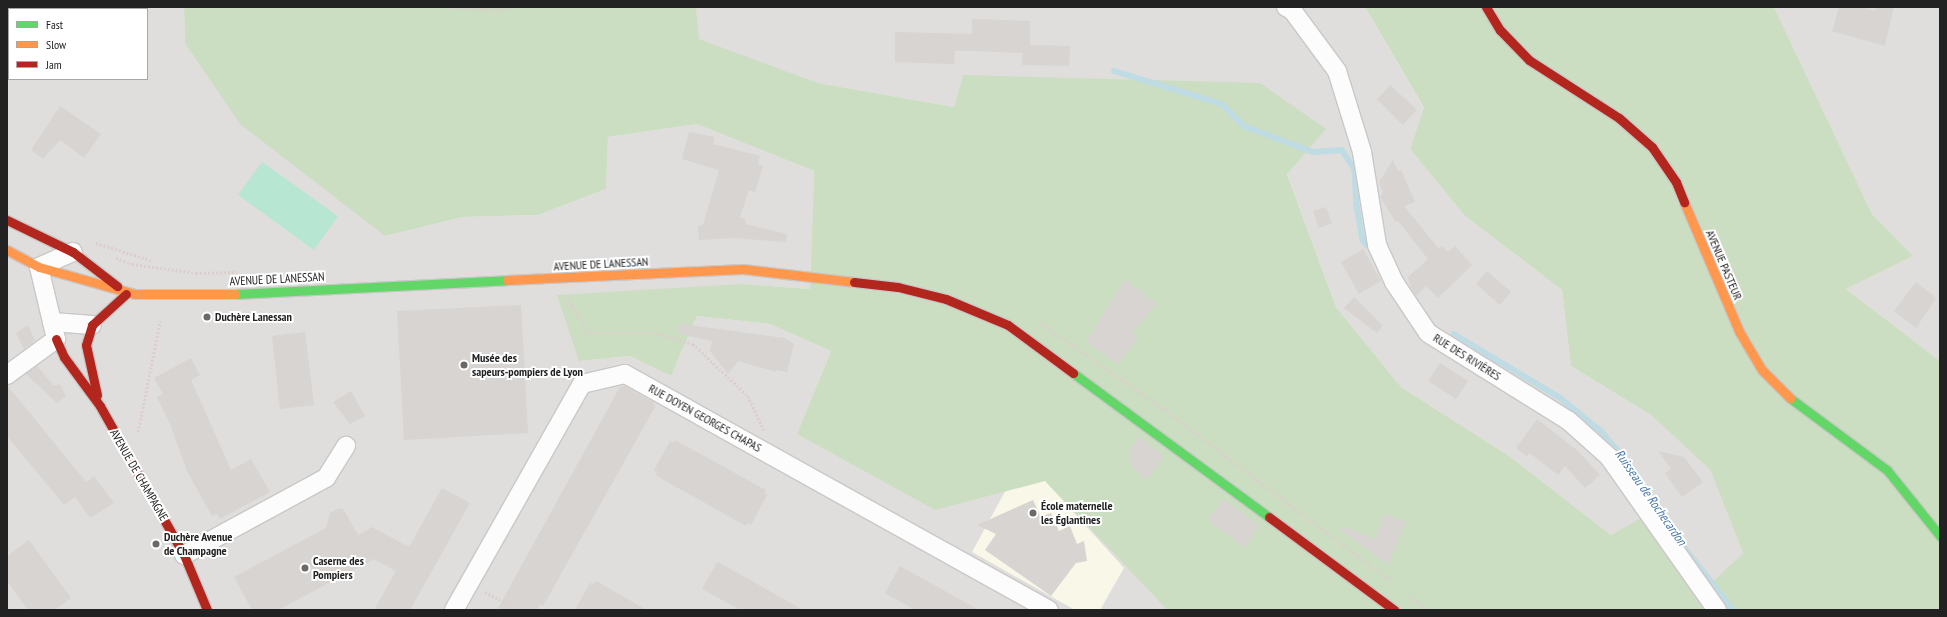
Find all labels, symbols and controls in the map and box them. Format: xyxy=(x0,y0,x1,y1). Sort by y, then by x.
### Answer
legend xyxy=(8,8,148,80)
text: Fast xyxy=(46,17,63,32)
text: Slow xyxy=(46,37,66,52)
text: Jam xyxy=(46,57,62,72)
street label: AVENUE PASTEUR xyxy=(1703,228,1745,302)
street label: AVENUE DE LANESSAN xyxy=(553,254,649,274)
street label: AVENUE DE LANESSAN xyxy=(229,269,325,289)
place label: Duchère Lanessan xyxy=(215,310,292,324)
marker: Duchère Lanessan xyxy=(202,312,212,322)
street label: RUE DES RIVIÈRES xyxy=(1431,331,1503,383)
place label: Musée des sapeurs-pompiers de Lyon xyxy=(472,351,583,379)
marker: Musée des sapeurs-pompiers de Lyon xyxy=(459,360,469,370)
street label: RUE DOYEN GEORGES CHAPAS xyxy=(646,381,764,455)
street label: AVENUE DE CHAMPAGNE xyxy=(107,427,171,523)
water label: Ruisseau de Rochecardon xyxy=(1611,447,1689,549)
place label: École maternelle les Églantines xyxy=(1041,499,1113,527)
marker: École maternelle les Églantines xyxy=(1028,508,1038,518)
place label: Duchère Avenue de Champagne xyxy=(164,530,233,558)
marker: Duchère Avenue de Champagne xyxy=(151,539,161,549)
place label: Caserne des Pompiers xyxy=(313,554,364,582)
marker: Caserne des Pompiers xyxy=(300,563,310,573)

